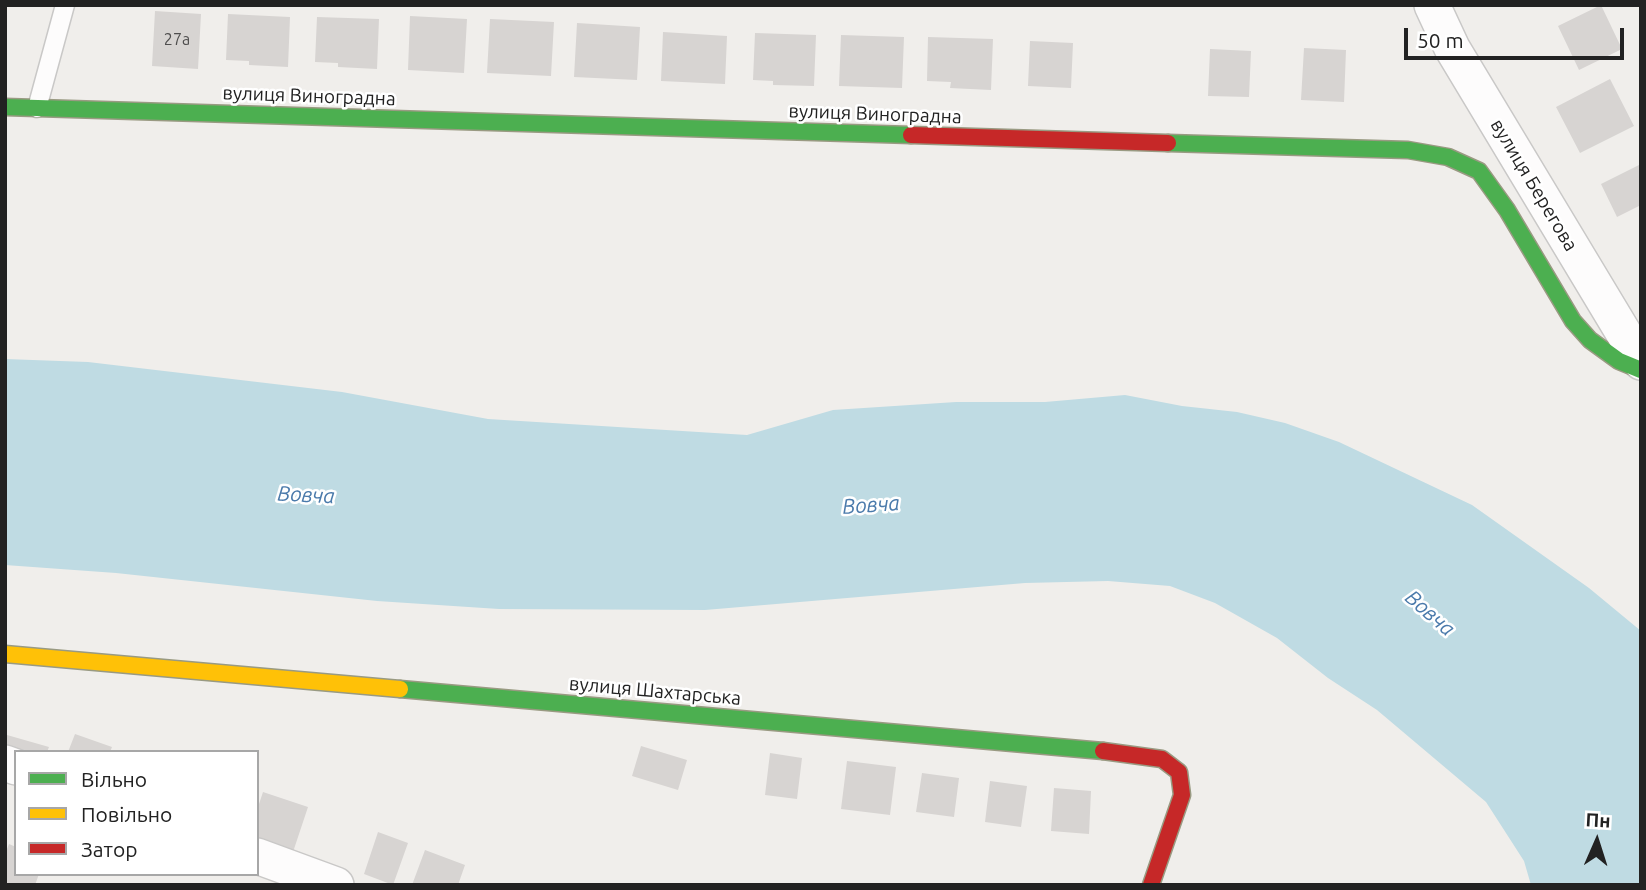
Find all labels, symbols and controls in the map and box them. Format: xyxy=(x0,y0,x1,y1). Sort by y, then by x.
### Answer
scale bar xyxy=(1408,14,1628,58)
text: 50 m xyxy=(1417,28,1464,52)
house number: 27а xyxy=(164,30,190,50)
street label: вулиця Виноградна xyxy=(222,82,396,110)
street label: вулиця Виноградна xyxy=(788,100,962,128)
street label: вулиця Берегова xyxy=(1486,115,1582,255)
water label: Вовча xyxy=(277,481,335,509)
water label: Вовча xyxy=(841,490,901,520)
water label: Вовча xyxy=(1400,585,1460,641)
street label: вулиця Шахтарська xyxy=(568,672,742,710)
legend xyxy=(14,750,259,876)
text: Вільно xyxy=(81,767,147,791)
text: Повільно xyxy=(81,802,172,826)
north arrow xyxy=(1562,806,1632,876)
text: Пн xyxy=(1585,808,1611,832)
text: Затор xyxy=(81,837,137,861)

